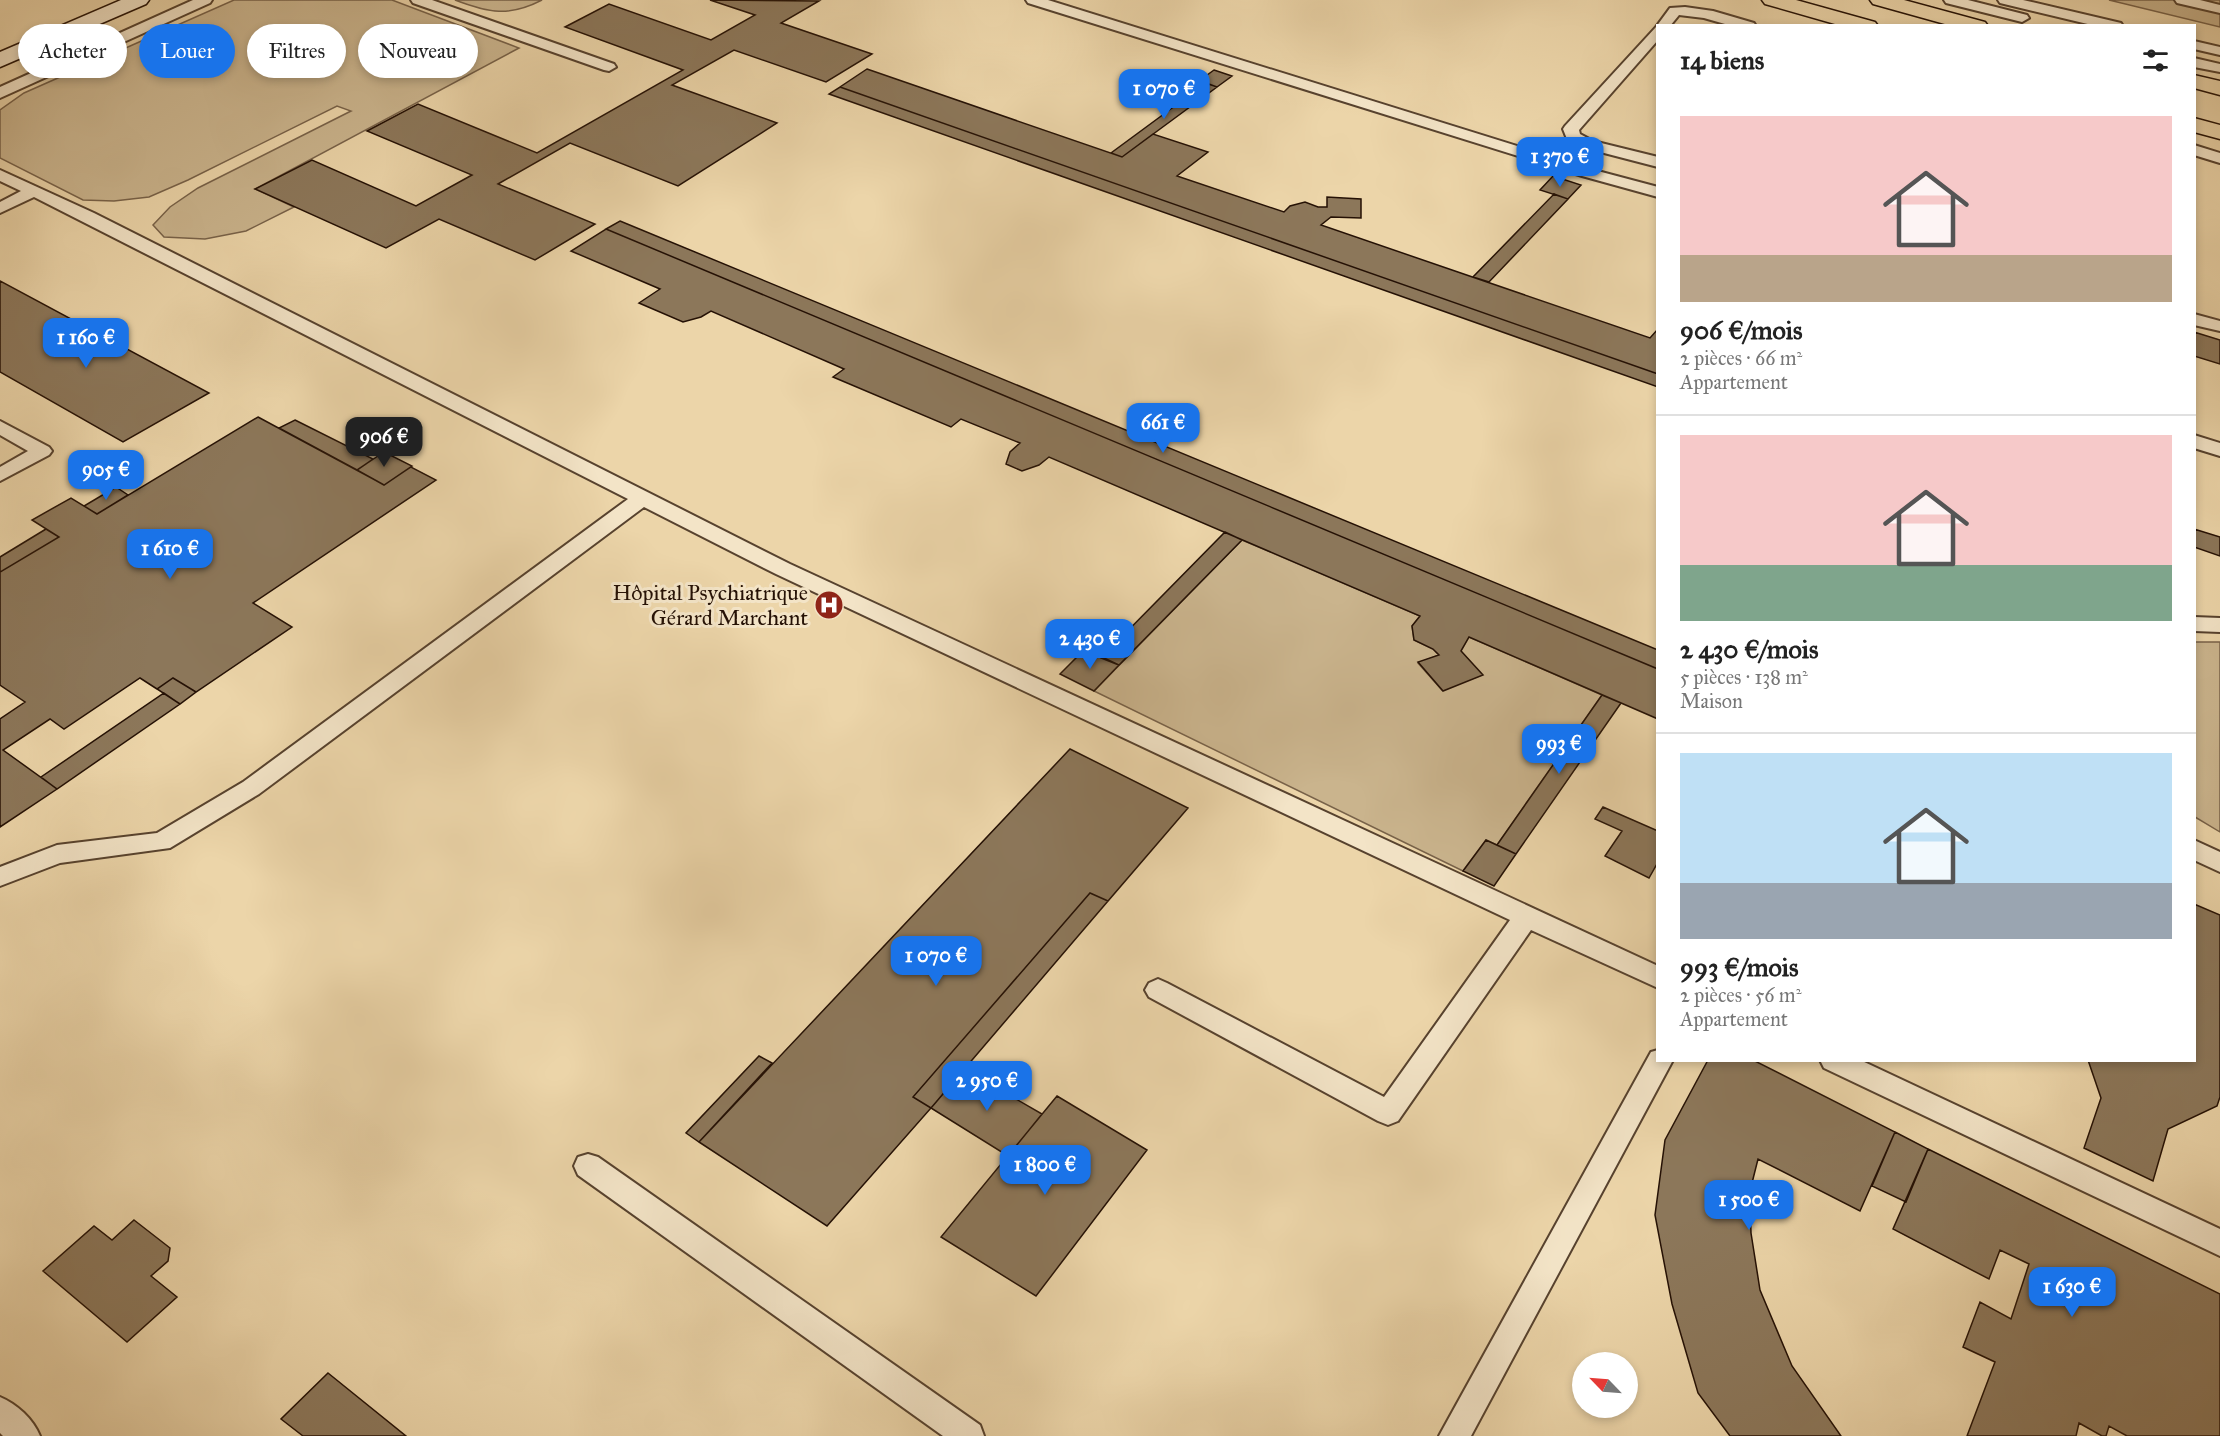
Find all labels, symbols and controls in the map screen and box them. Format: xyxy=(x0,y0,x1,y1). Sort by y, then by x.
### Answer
chip: Acheter xyxy=(18,24,127,78)
chip: Louer xyxy=(139,24,235,78)
chip: Filtres xyxy=(247,24,346,78)
chip: Nouveau xyxy=(358,24,478,78)
text: 14 biens xyxy=(1680,44,1764,76)
icon: filters xyxy=(2139,44,2172,77)
pin: 1 070 € xyxy=(1109,69,1219,120)
text: 1 070 € xyxy=(1133,76,1195,100)
pin: 1 370 € xyxy=(1505,137,1615,188)
text: 1 370 € xyxy=(1531,144,1589,168)
icon: home xyxy=(1872,155,1980,263)
text: 906 €/mois xyxy=(1680,314,1802,346)
pin: 1 160 € xyxy=(31,318,141,369)
text: 1 160 € xyxy=(57,325,115,349)
text: 2 pièces · 66 m² xyxy=(1680,346,1802,370)
text: Appartement xyxy=(1680,370,1788,394)
pin: 661 € xyxy=(1121,403,1205,454)
text: 661 € xyxy=(1141,410,1185,434)
pin: 906 € xyxy=(342,417,426,468)
text: 906 € xyxy=(359,424,409,448)
pin: 905 € xyxy=(64,450,148,501)
text: 905 € xyxy=(82,457,130,481)
icon: home xyxy=(1872,474,1980,582)
pin: 1 610 € xyxy=(115,529,225,580)
text: 1 610 € xyxy=(141,536,199,560)
place label: Hôpital Psychiatrique Gérard Marchant xyxy=(613,579,808,631)
hospital icon: Hôpital Psychiatrique Gérard Marchant xyxy=(813,589,845,621)
pin: 2 430 € xyxy=(1035,619,1145,670)
text: 2 430 € xyxy=(1059,626,1121,650)
text: 2 430 €/mois xyxy=(1680,633,1818,665)
text: 5 pièces · 138 m² xyxy=(1680,665,1808,689)
text: Maison xyxy=(1680,689,1743,713)
pin: 993 € xyxy=(1517,724,1601,775)
text: 993 € xyxy=(1536,731,1582,755)
icon: home xyxy=(1872,792,1980,900)
pin: 1 070 € xyxy=(881,936,991,987)
text: 1 070 € xyxy=(905,943,967,967)
text: 993 €/mois xyxy=(1680,951,1798,983)
text: 2 pièces · 56 m² xyxy=(1680,983,1801,1007)
text: Appartement xyxy=(1680,1007,1788,1031)
pin: 2 950 € xyxy=(932,1061,1042,1112)
text: 2 950 € xyxy=(956,1068,1018,1092)
pin: 1 800 € xyxy=(990,1145,1100,1196)
text: 1 800 € xyxy=(1014,1152,1076,1176)
pin: 1 500 € xyxy=(1694,1180,1804,1231)
text: 1 500 € xyxy=(1718,1187,1780,1211)
pin: 1 630 € xyxy=(2017,1267,2127,1318)
text: 1 630 € xyxy=(2043,1274,2101,1298)
north arrow xyxy=(1572,1352,1638,1418)
map controls xyxy=(1572,1352,1638,1418)

